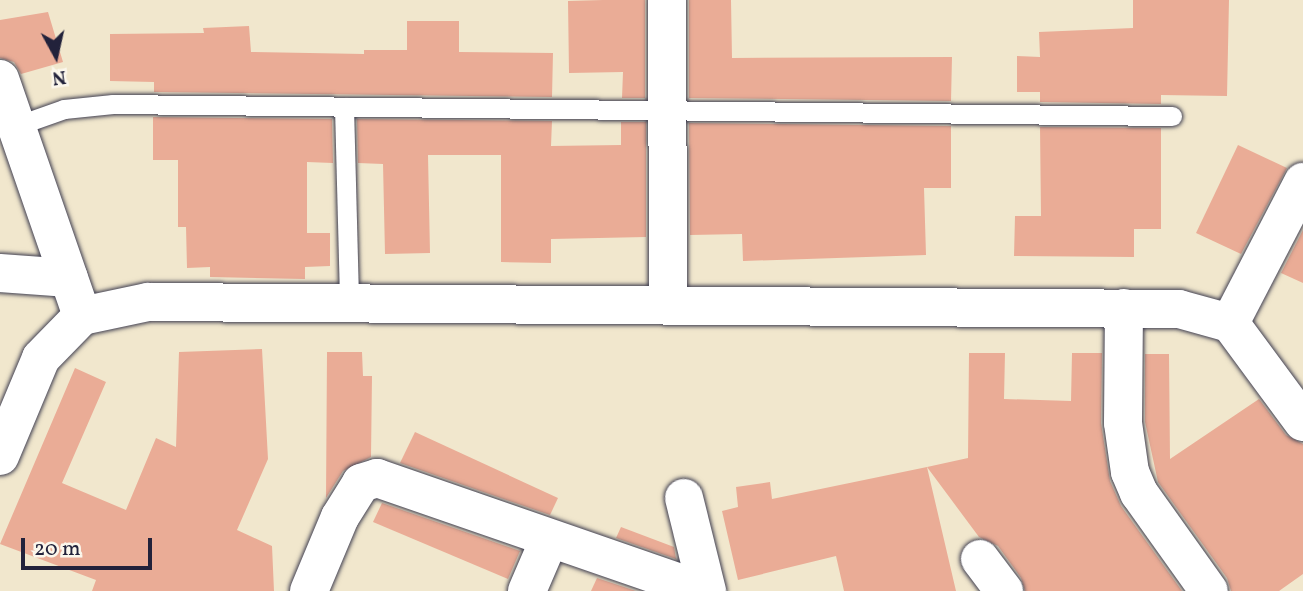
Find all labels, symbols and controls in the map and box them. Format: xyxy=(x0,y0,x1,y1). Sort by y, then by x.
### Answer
north arrow xyxy=(21,21,91,91)
text: N xyxy=(50,63,68,91)
scale bar xyxy=(24,524,156,568)
text: 20 m xyxy=(34,535,80,564)

